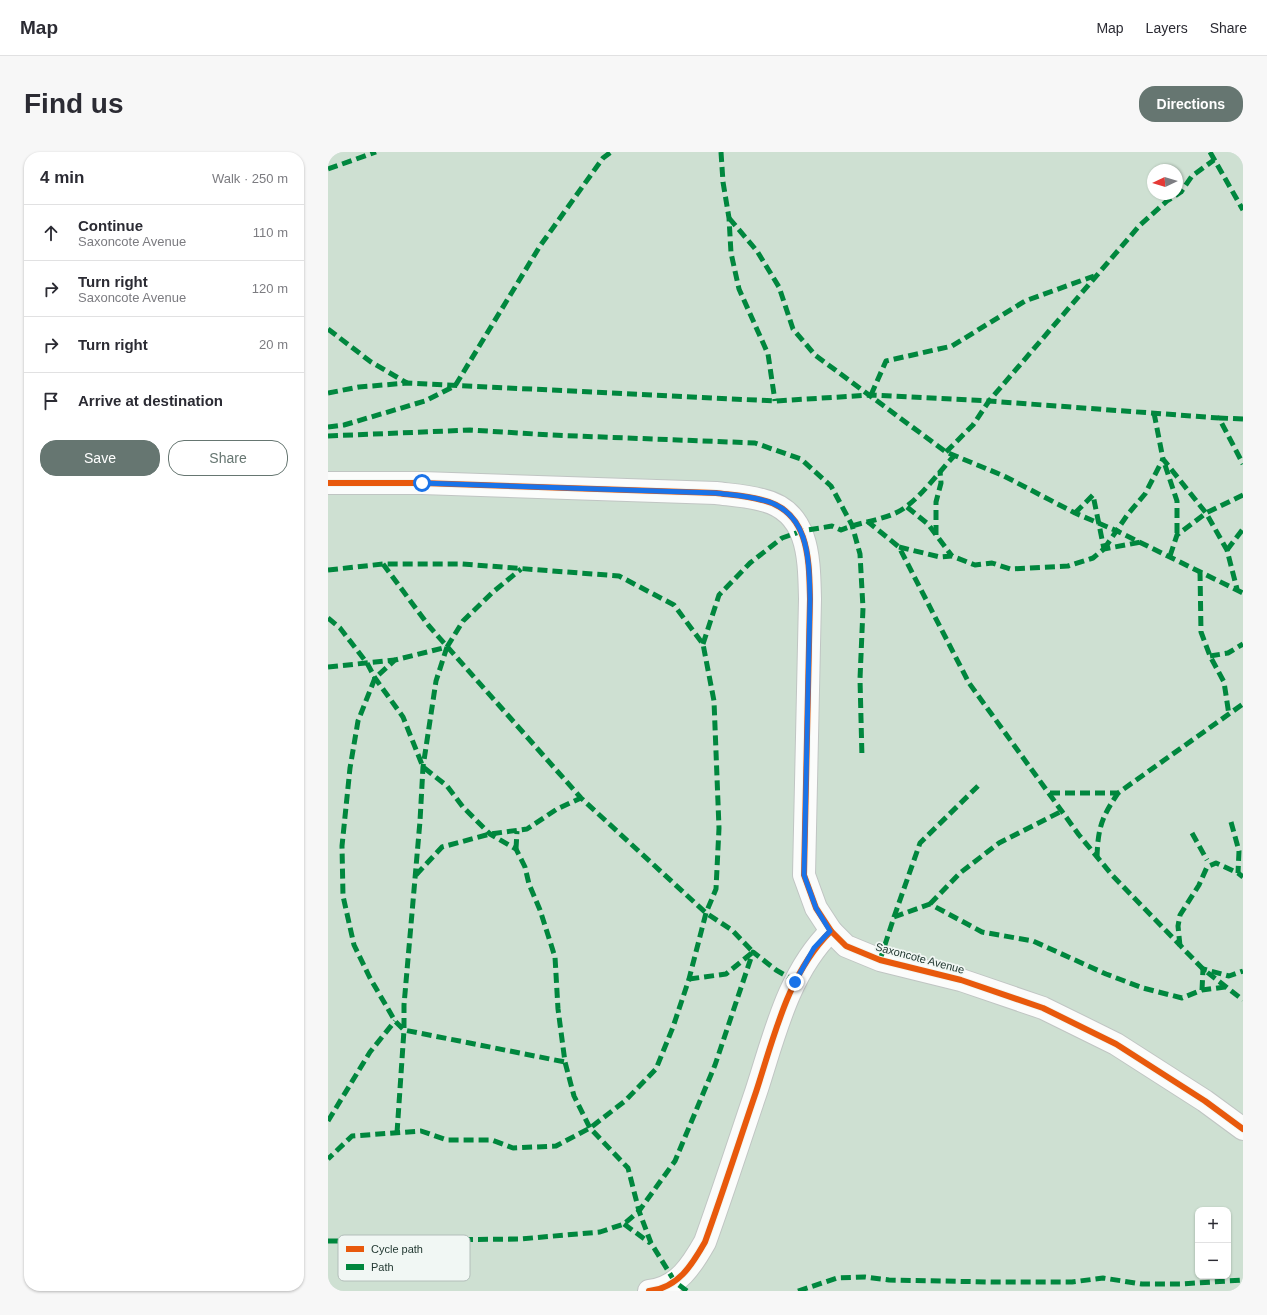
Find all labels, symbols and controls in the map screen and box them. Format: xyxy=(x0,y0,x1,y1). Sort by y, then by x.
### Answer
text: Map xyxy=(20,17,58,38)
text: Map xyxy=(1096,20,1124,36)
text: Layers xyxy=(1146,20,1188,36)
text: Share xyxy=(1210,20,1247,36)
button: Directions xyxy=(1139,86,1243,122)
text: Find us xyxy=(24,88,124,119)
north arrow xyxy=(1147,164,1183,200)
text: 4 min xyxy=(40,168,84,187)
text: Walk · 250 m xyxy=(212,171,288,186)
text: Continue xyxy=(78,217,143,234)
icon: ahead xyxy=(40,222,62,244)
text: 110 m xyxy=(253,225,288,240)
text: Saxoncote Avenue xyxy=(78,234,186,249)
text: Turn right xyxy=(78,273,148,290)
icon: right xyxy=(40,278,62,300)
text: 120 m xyxy=(252,281,288,296)
text: Saxoncote Avenue xyxy=(78,290,186,305)
icon: right xyxy=(40,334,62,356)
text: Turn right xyxy=(78,336,148,353)
text: 20 m xyxy=(259,337,288,352)
icon: arrive xyxy=(40,390,62,412)
text: Arrive at destination xyxy=(78,392,223,409)
button: Save xyxy=(40,440,160,476)
button: Share xyxy=(168,440,288,476)
route start xyxy=(413,474,431,492)
street label: Saxoncote Avenue xyxy=(874,940,966,976)
route end xyxy=(786,973,804,991)
map controls xyxy=(1195,1207,1231,1279)
button: + xyxy=(1195,1207,1231,1243)
legend xyxy=(338,1235,470,1281)
text: Cycle path xyxy=(371,1243,423,1255)
button: − xyxy=(1195,1243,1231,1279)
text: Path xyxy=(371,1261,394,1273)

